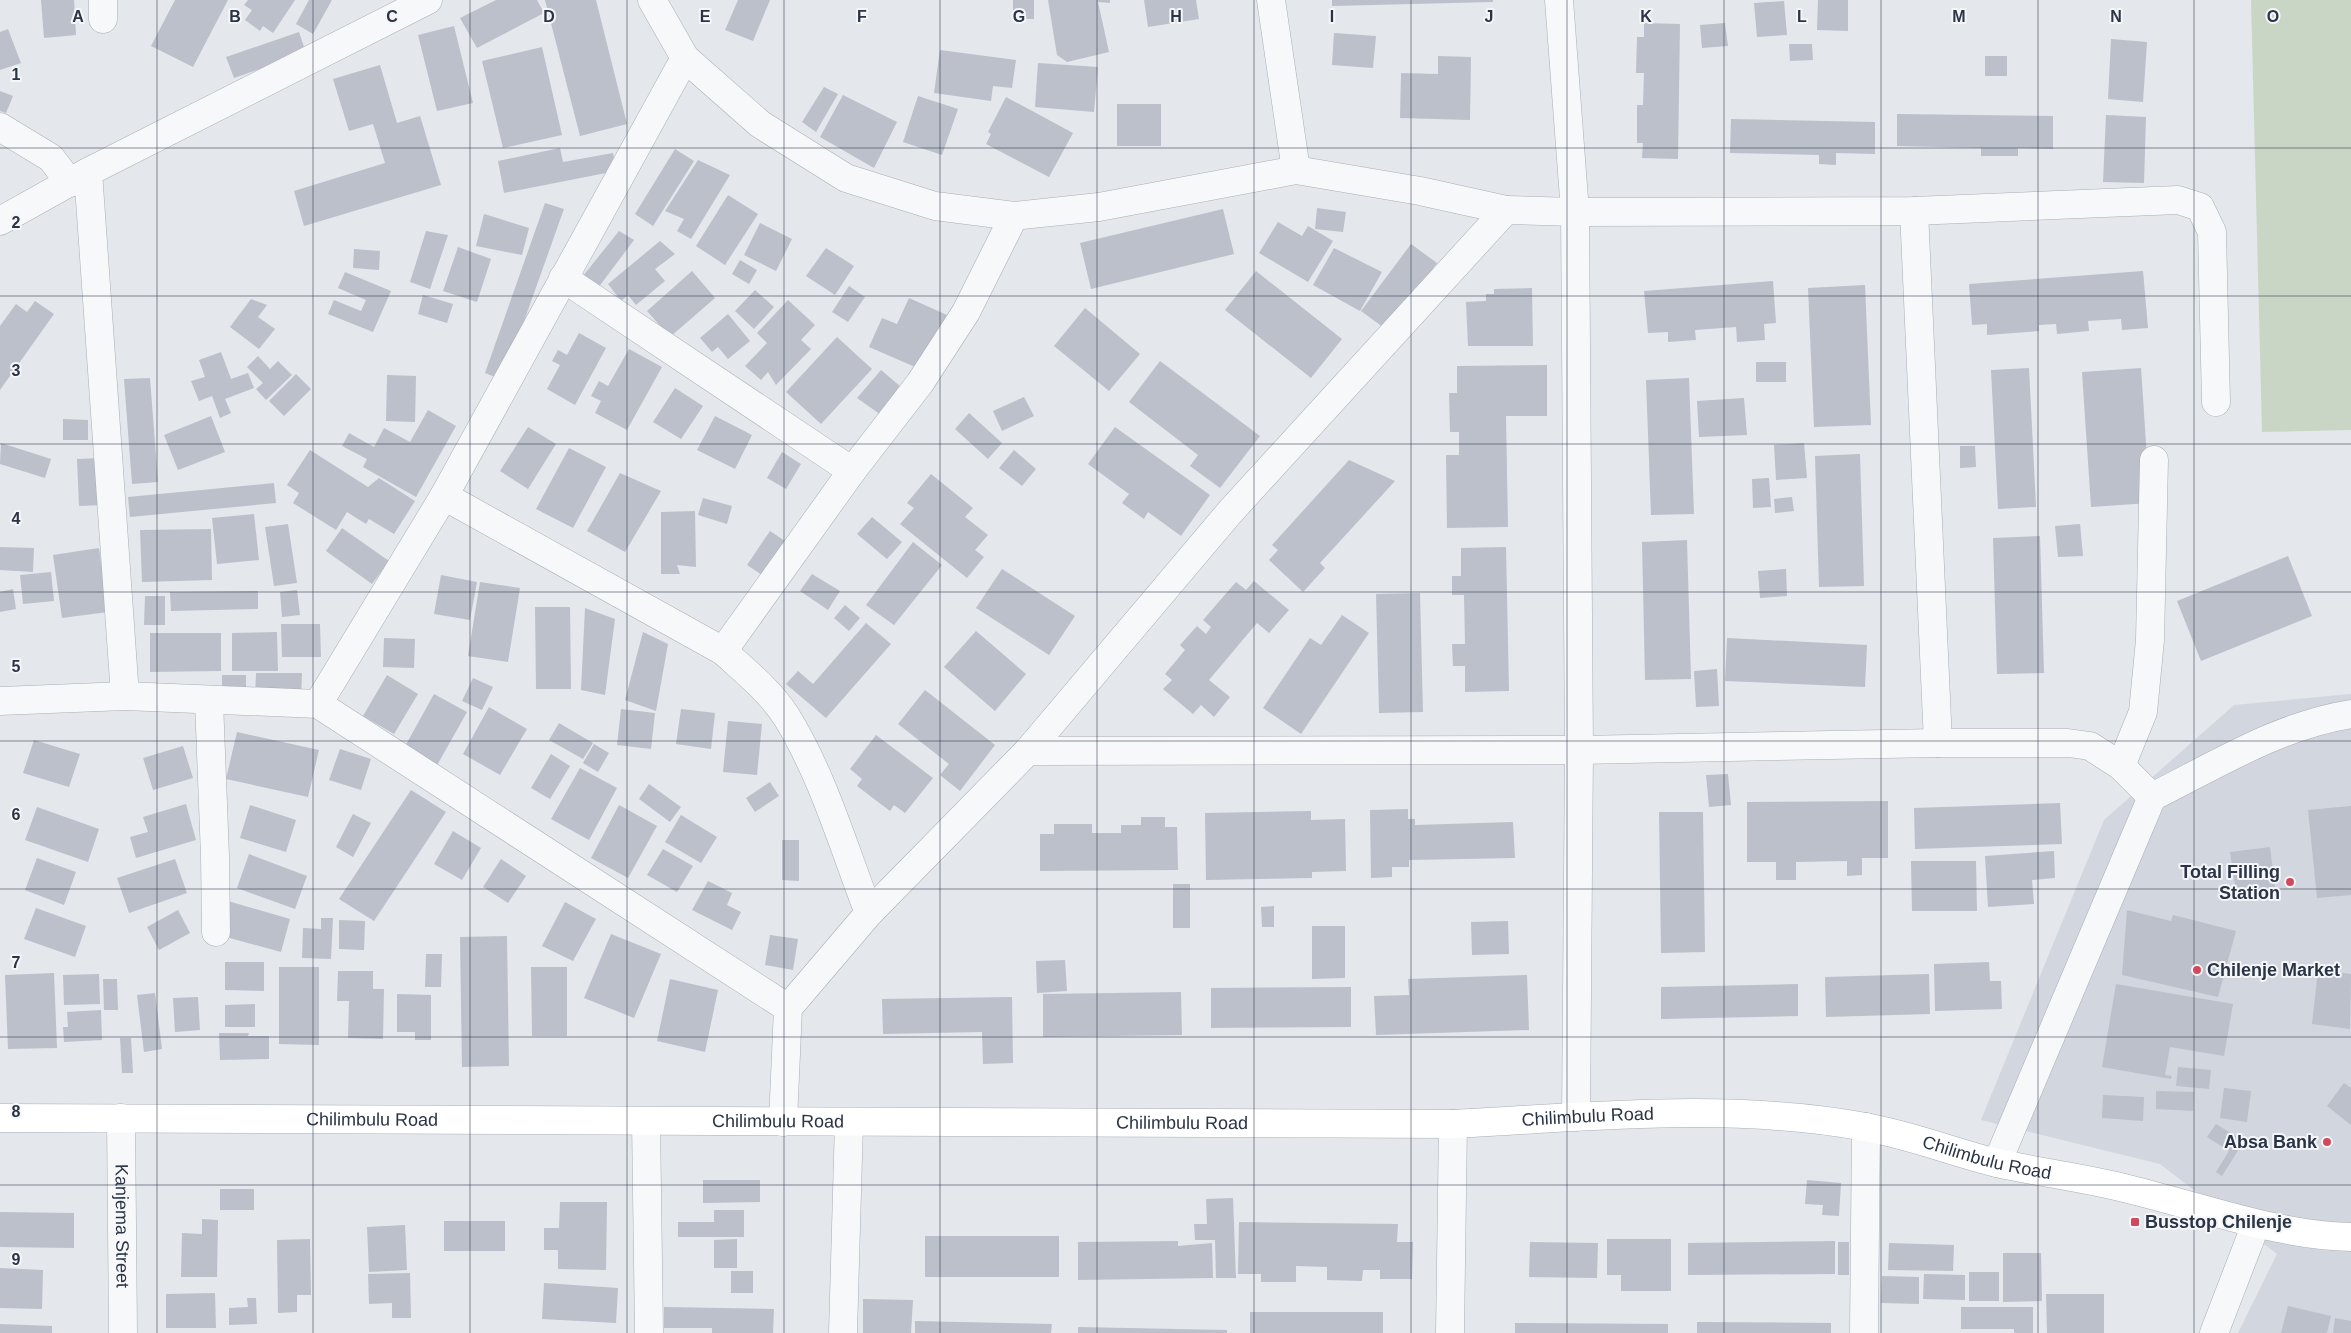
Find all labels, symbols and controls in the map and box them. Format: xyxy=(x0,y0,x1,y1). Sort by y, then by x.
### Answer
text: A xyxy=(72,8,84,25)
text: B xyxy=(229,8,241,25)
text: C xyxy=(386,8,398,25)
text: D xyxy=(543,8,555,25)
text: E xyxy=(700,8,711,25)
text: F xyxy=(857,8,867,25)
text: G xyxy=(1013,8,1025,25)
text: H xyxy=(1170,8,1182,25)
text: I xyxy=(1330,8,1334,25)
text: J xyxy=(1485,8,1493,25)
text: K xyxy=(1640,8,1652,25)
text: L xyxy=(1797,8,1807,25)
text: M xyxy=(1952,8,1966,25)
text: N xyxy=(2110,8,2122,25)
text: O xyxy=(2267,8,2279,25)
text: 1 xyxy=(12,66,21,83)
text: 2 xyxy=(12,214,21,231)
text: 3 xyxy=(12,362,21,379)
text: 4 xyxy=(12,510,21,527)
text: 5 xyxy=(12,658,21,675)
text: 6 xyxy=(12,806,21,823)
place label: Total Filling Station xyxy=(2180,862,2280,903)
marker: Total Filling Station xyxy=(2284,876,2296,888)
text: 7 xyxy=(12,954,21,971)
place label: Chilenje Market xyxy=(2207,960,2340,980)
marker: Chilenje Market xyxy=(2191,964,2203,976)
text: 8 xyxy=(12,1103,21,1120)
street label: Chilimbulu Road xyxy=(1521,1104,1654,1130)
street label: Chilimbulu Road xyxy=(306,1109,438,1130)
street label: Chilimbulu Road xyxy=(712,1111,844,1131)
street label: Chilimbulu Road xyxy=(1116,1113,1248,1133)
street label: Chilimbulu Road xyxy=(1920,1132,2053,1183)
place label: Absa Bank xyxy=(2224,1132,2318,1152)
marker: Absa Bank xyxy=(2321,1136,2333,1148)
street label: Kanjema Street xyxy=(111,1164,133,1288)
place label: Busstop Chilenje xyxy=(2145,1212,2292,1232)
marker: Busstop Chilenje xyxy=(2129,1216,2141,1228)
text: 9 xyxy=(12,1251,21,1268)

